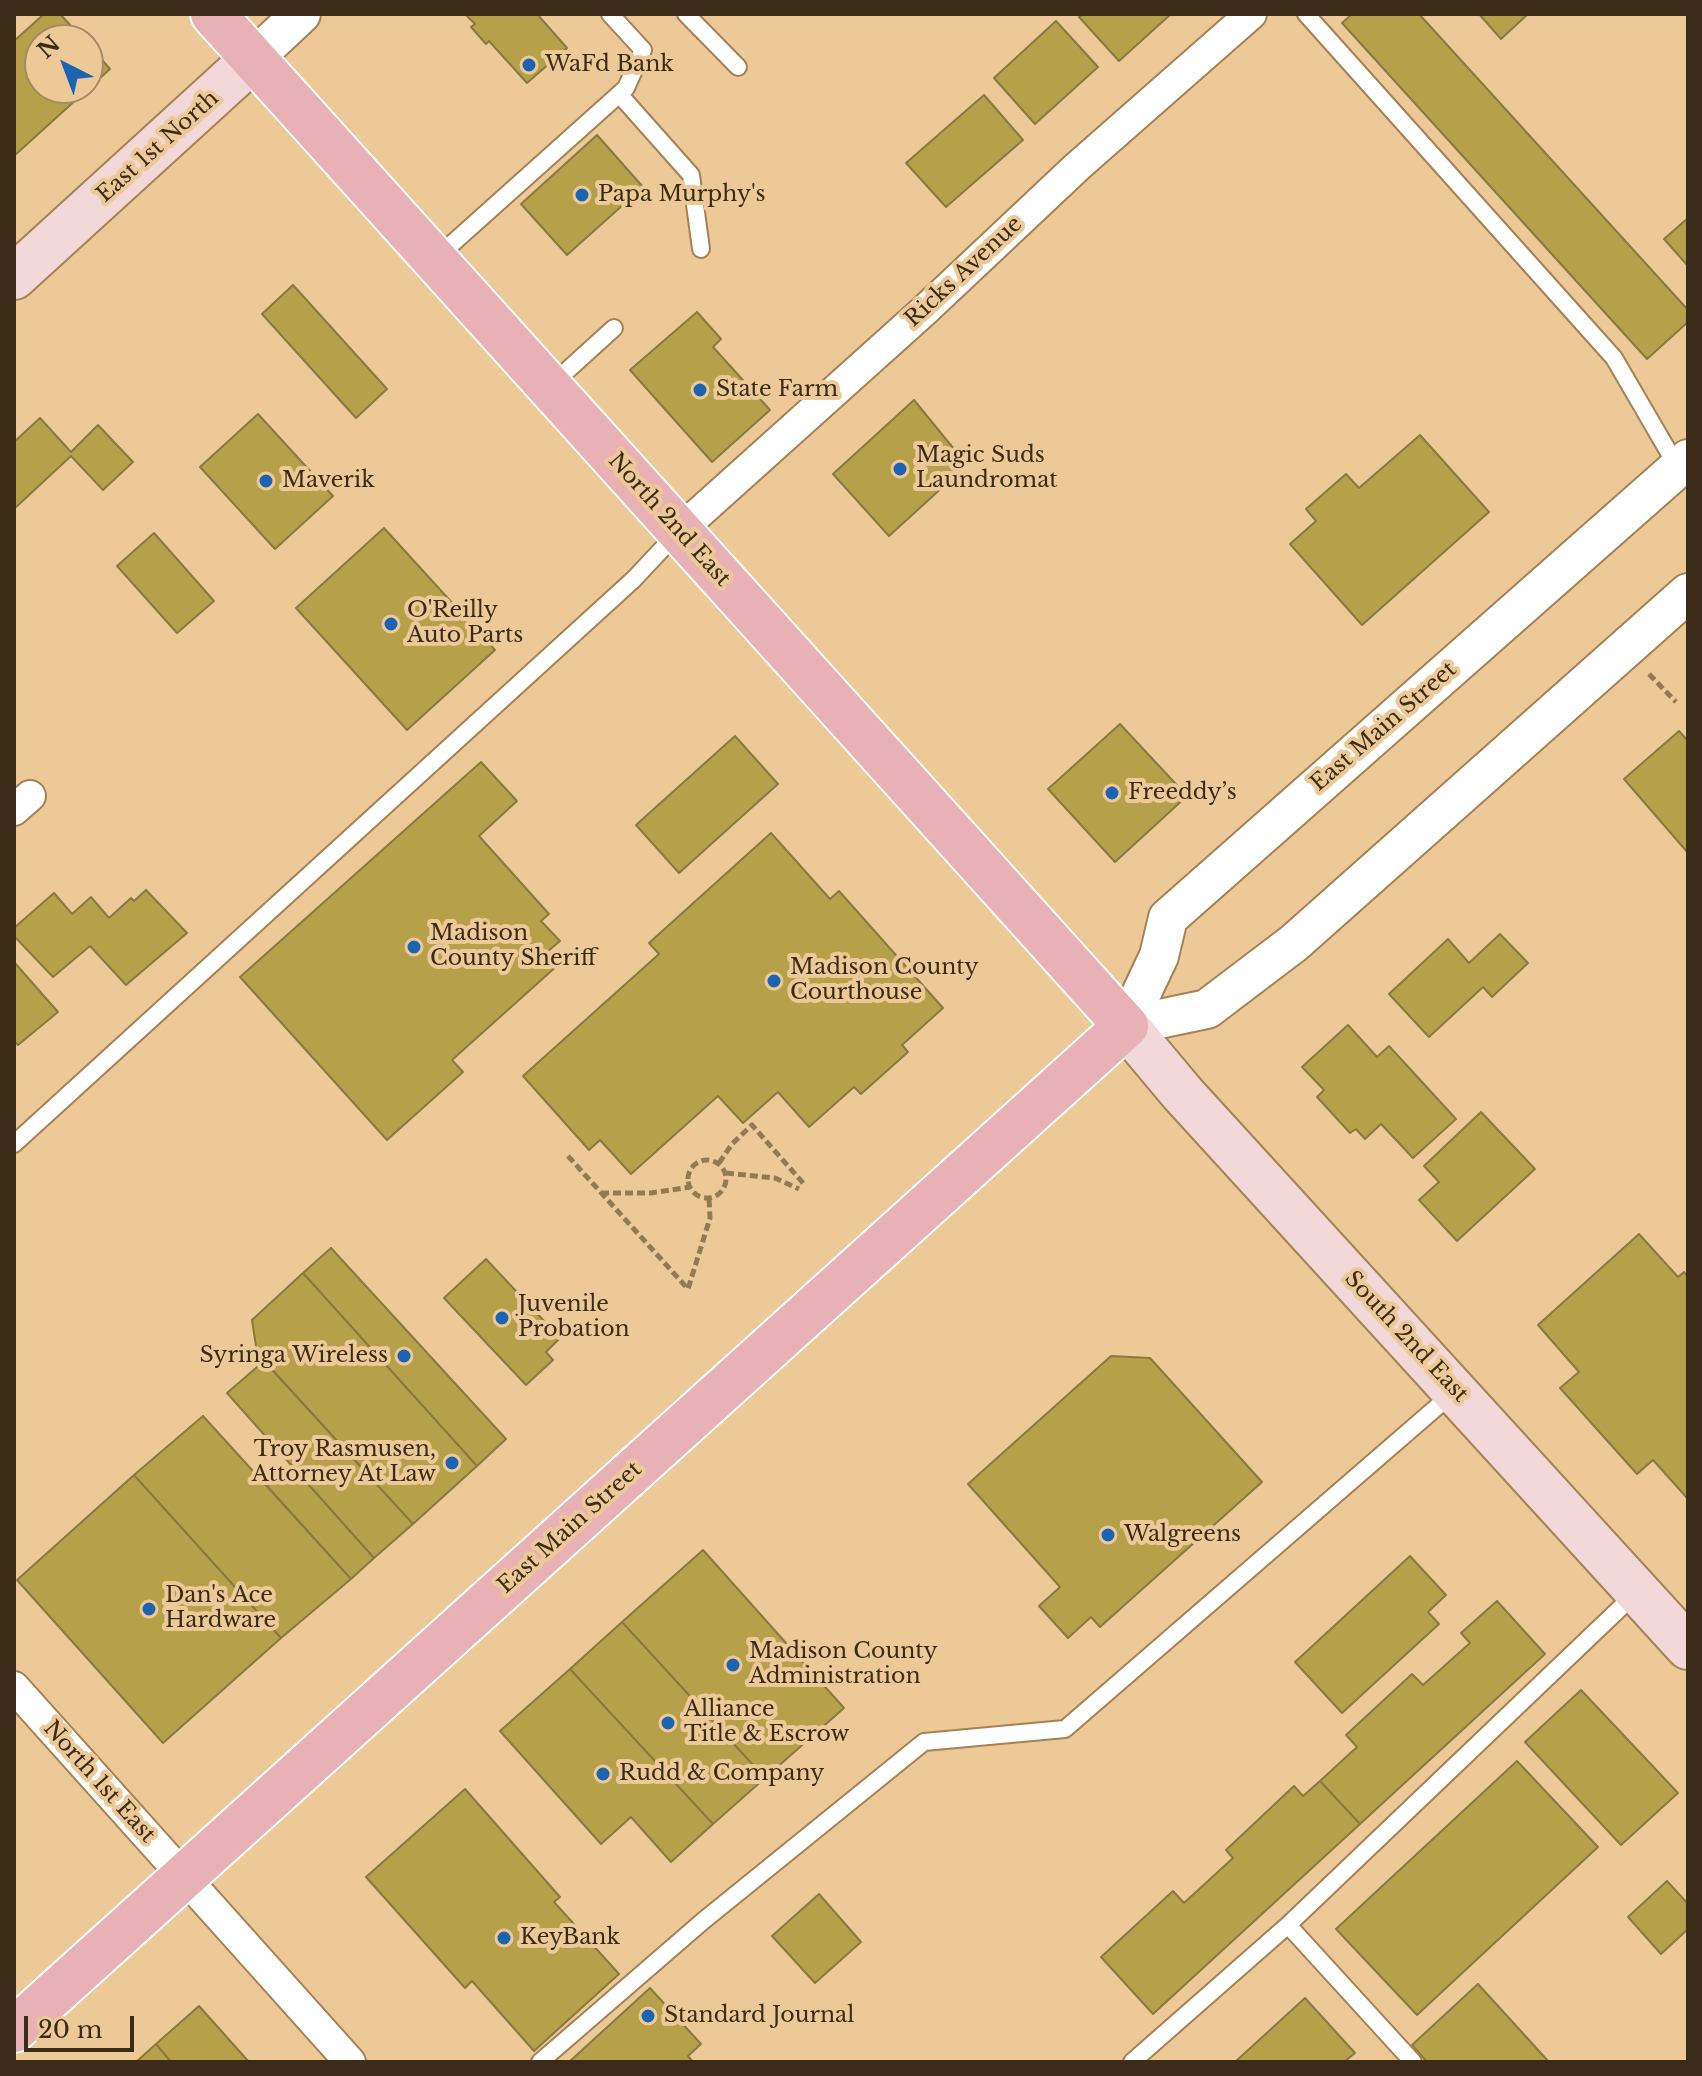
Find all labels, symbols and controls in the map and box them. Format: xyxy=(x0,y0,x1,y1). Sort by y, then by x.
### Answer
north arrow xyxy=(24,24,104,104)
text: N xyxy=(32,30,66,64)
place label: WaFd Bank xyxy=(545,52,674,78)
marker: WaFd Bank xyxy=(520,56,538,74)
street label: East 1st North xyxy=(92,85,224,209)
place label: Papa Murphy's xyxy=(598,182,765,208)
marker: Papa Murphy's xyxy=(573,186,591,204)
street label: Ricks Avenue xyxy=(900,211,1028,333)
place label: State Farm xyxy=(716,377,838,403)
marker: State Farm xyxy=(691,381,709,399)
place label: Magic Suds Laundromat xyxy=(916,443,1058,494)
street label: North 2nd East xyxy=(602,448,736,592)
marker: Magic Suds Laundromat xyxy=(891,460,909,478)
place label: Maverik xyxy=(282,468,375,494)
marker: Maverik xyxy=(257,472,275,490)
place label: O'Reilly Auto Parts xyxy=(407,598,523,650)
marker: O'Reilly Auto Parts xyxy=(382,615,400,633)
street label: East Main Street xyxy=(1306,657,1462,797)
place label: Freeddy’s xyxy=(1128,780,1237,806)
marker: Freeddy’s xyxy=(1103,784,1121,802)
place label: Madison County Sheriff xyxy=(430,921,597,972)
marker: Madison County Sheriff xyxy=(405,938,423,956)
place label: Madison County Courthouse xyxy=(790,955,979,1006)
marker: Madison County Courthouse xyxy=(765,972,783,990)
street label: South 2nd East xyxy=(1339,1266,1473,1408)
place label: Juvenile Probation xyxy=(518,1292,630,1344)
marker: Juvenile Probation xyxy=(493,1309,511,1327)
place label: Syringa Wireless xyxy=(200,1343,388,1369)
marker: Syringa Wireless xyxy=(395,1347,413,1365)
place label: Troy Rasmusen, Attorney At Law xyxy=(252,1437,436,1488)
marker: Troy Rasmusen, Attorney At Law xyxy=(443,1454,461,1472)
street label: East Main Street xyxy=(493,1457,647,1599)
place label: Walgreens xyxy=(1124,1522,1241,1548)
marker: Walgreens xyxy=(1099,1526,1117,1544)
place label: Dan's Ace Hardware xyxy=(165,1583,276,1634)
marker: Dan's Ace Hardware xyxy=(140,1600,158,1618)
place label: Madison County Administration xyxy=(749,1639,938,1690)
marker: Madison County Administration xyxy=(724,1656,742,1674)
place label: Alliance Title & Escrow xyxy=(684,1697,849,1748)
marker: Alliance Title & Escrow xyxy=(659,1714,677,1732)
street label: North 1st East xyxy=(37,1716,161,1848)
place label: Rudd & Company xyxy=(619,1761,824,1787)
marker: Rudd & Company xyxy=(594,1765,612,1783)
place label: KeyBank xyxy=(520,1925,620,1951)
marker: KeyBank xyxy=(495,1929,513,1947)
scale bar xyxy=(28,2000,138,2050)
place label: Standard Journal xyxy=(664,2003,854,2029)
marker: Standard Journal xyxy=(639,2007,657,2025)
text: 20 m xyxy=(38,2015,103,2044)

